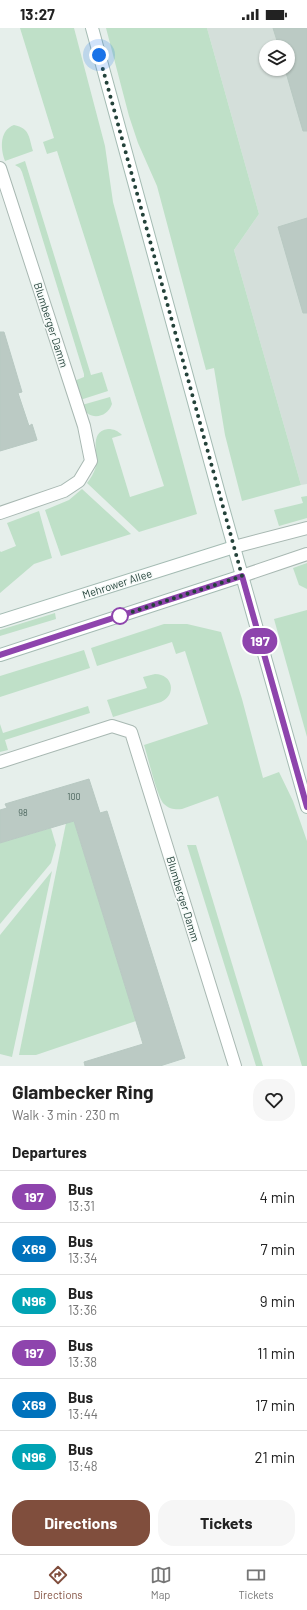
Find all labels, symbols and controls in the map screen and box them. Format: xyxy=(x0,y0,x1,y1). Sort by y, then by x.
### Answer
text: 13:27 xyxy=(20,5,55,23)
map controls xyxy=(259,40,295,76)
button: layers xyxy=(259,40,295,76)
your location xyxy=(89,45,109,65)
street label: Blumberger Damm xyxy=(32,281,71,369)
street label: Mehrower Allee xyxy=(80,566,154,601)
unlabelled marker xyxy=(111,607,129,625)
line badge: 197 xyxy=(237,628,283,654)
text: 197 xyxy=(250,632,270,649)
house number: 100 xyxy=(67,791,81,802)
house number: 98 xyxy=(18,807,28,818)
street label: Blumberger Damm xyxy=(164,855,203,943)
button: heart xyxy=(253,1079,295,1121)
text: Glambecker Ring xyxy=(12,1080,154,1103)
text: Walk · 3 min · 230 m xyxy=(12,1107,119,1123)
text: Departures xyxy=(12,1143,87,1161)
text: Bus xyxy=(68,1180,93,1198)
text: 197 xyxy=(24,1188,44,1205)
text: 4 min xyxy=(259,1188,295,1206)
text: 13:31 xyxy=(68,1198,95,1214)
text: Bus xyxy=(68,1232,93,1250)
text: X69 xyxy=(22,1240,46,1257)
text: 7 min xyxy=(261,1240,295,1258)
text: 13:34 xyxy=(68,1250,98,1266)
text: Bus xyxy=(68,1284,93,1302)
text: N96 xyxy=(22,1292,46,1309)
text: 9 min xyxy=(260,1292,295,1310)
text: 13:36 xyxy=(68,1302,97,1318)
text: Bus xyxy=(68,1336,93,1354)
text: 197 xyxy=(24,1344,44,1361)
text: 11 min xyxy=(257,1344,295,1362)
text: 13:38 xyxy=(68,1354,97,1370)
text: Bus xyxy=(68,1388,93,1406)
text: X69 xyxy=(22,1396,46,1413)
text: 17 min xyxy=(255,1396,295,1414)
text: 13:44 xyxy=(68,1406,98,1422)
text: Bus xyxy=(68,1440,93,1458)
text: N96 xyxy=(22,1448,46,1465)
text: 21 min xyxy=(255,1448,295,1466)
text: 13:48 xyxy=(68,1458,98,1474)
button: Directions xyxy=(12,1500,150,1546)
button: Tickets xyxy=(158,1500,295,1546)
tab: Directions xyxy=(33,1564,83,1601)
tab: Map xyxy=(150,1564,172,1601)
tab: Tickets xyxy=(239,1564,274,1601)

